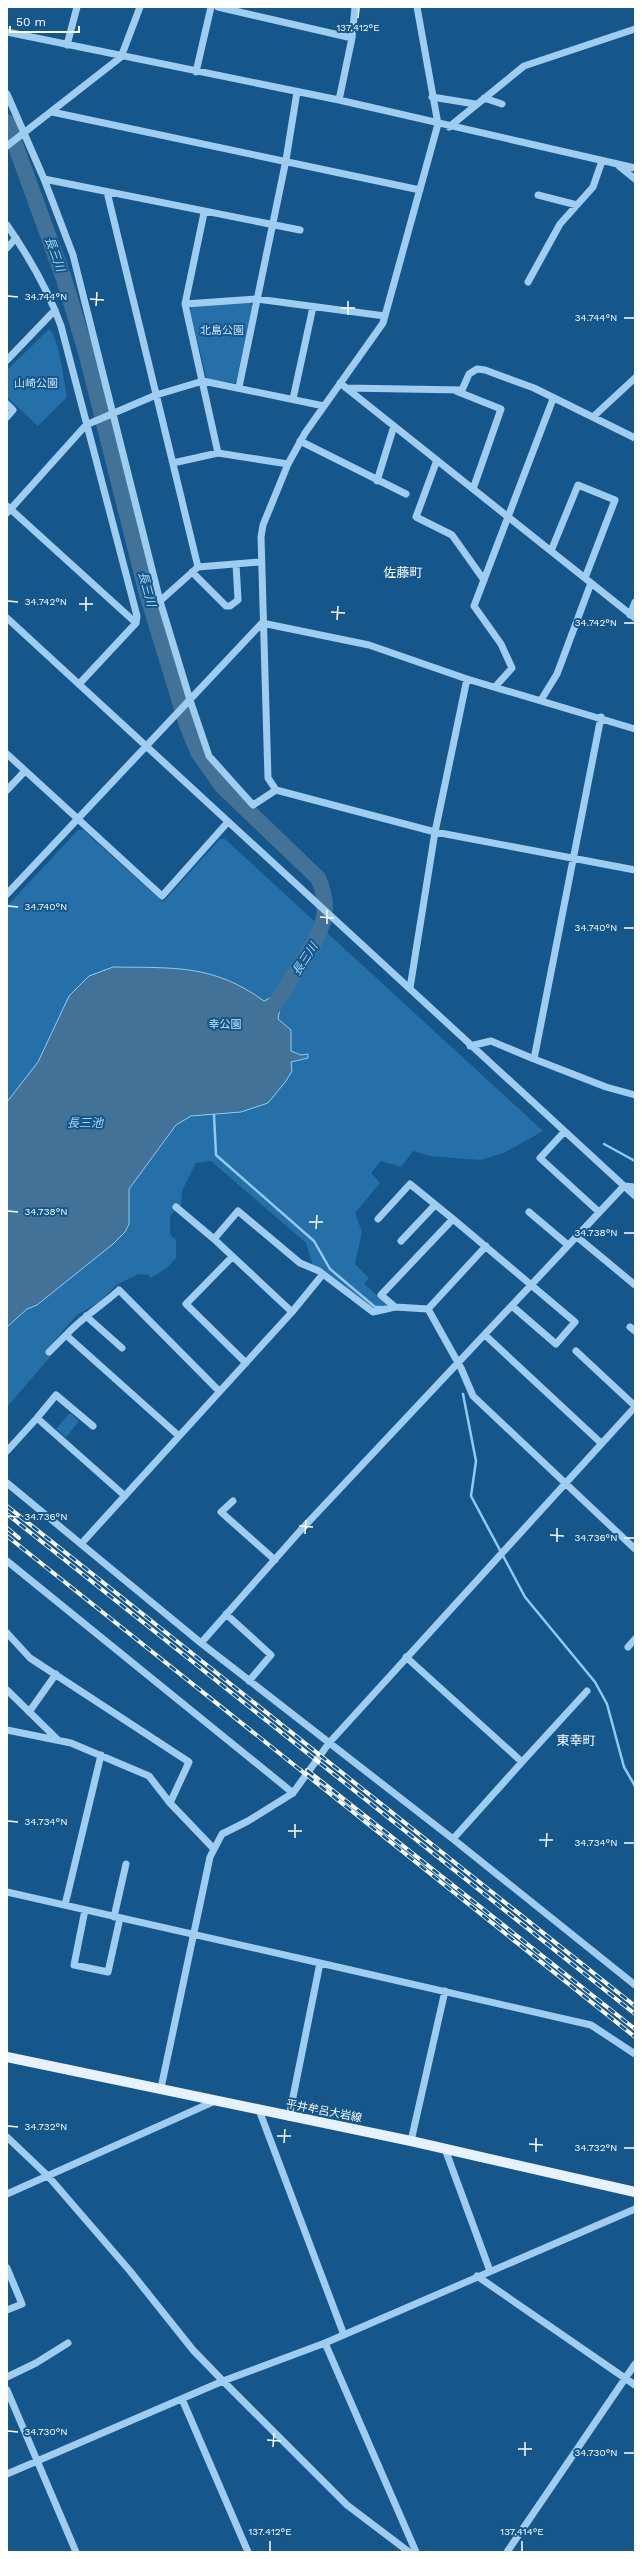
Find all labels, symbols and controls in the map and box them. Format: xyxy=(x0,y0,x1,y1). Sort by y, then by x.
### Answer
scale bar xyxy=(10,8,79,34)
text: 50 m xyxy=(16,15,46,29)
text: 137.412°E xyxy=(336,22,380,33)
water label: 長三川 xyxy=(42,235,68,275)
text: 34.744°N xyxy=(25,291,67,302)
text: 34.744°N xyxy=(575,312,617,323)
park label: 北島公園 xyxy=(200,324,244,337)
park label: 山崎公園 xyxy=(14,377,58,390)
district label: 佐藤町 xyxy=(383,565,423,580)
water label: 長三川 xyxy=(136,570,159,610)
text: 34.742°N xyxy=(25,596,67,607)
text: 34.742°N xyxy=(575,617,617,628)
text: 34.740°N xyxy=(25,901,67,912)
text: 34.740°N xyxy=(575,922,617,933)
water label: 長三川 xyxy=(289,938,322,978)
park label: 幸公園 xyxy=(209,1018,242,1031)
water label: 長三池 xyxy=(67,1116,104,1130)
text: 34.738°N xyxy=(24,1206,68,1217)
text: 34.738°N xyxy=(574,1227,618,1238)
text: 34.736°N xyxy=(24,1511,68,1522)
text: 34.736°N xyxy=(574,1532,618,1543)
district label: 東幸町 xyxy=(556,1733,596,1748)
text: 34.734°N xyxy=(24,1816,68,1827)
text: 34.734°N xyxy=(574,1837,618,1848)
street label: 平井牟呂大岩線 xyxy=(285,2097,363,2125)
text: 34.732°N xyxy=(25,2121,67,2132)
text: 34.732°N xyxy=(575,2142,617,2153)
text: 34.730°N xyxy=(24,2426,68,2437)
text: 34.730°N xyxy=(574,2447,618,2458)
text: 137.412°E xyxy=(248,2526,292,2537)
text: 137.414°E xyxy=(500,2526,544,2537)

